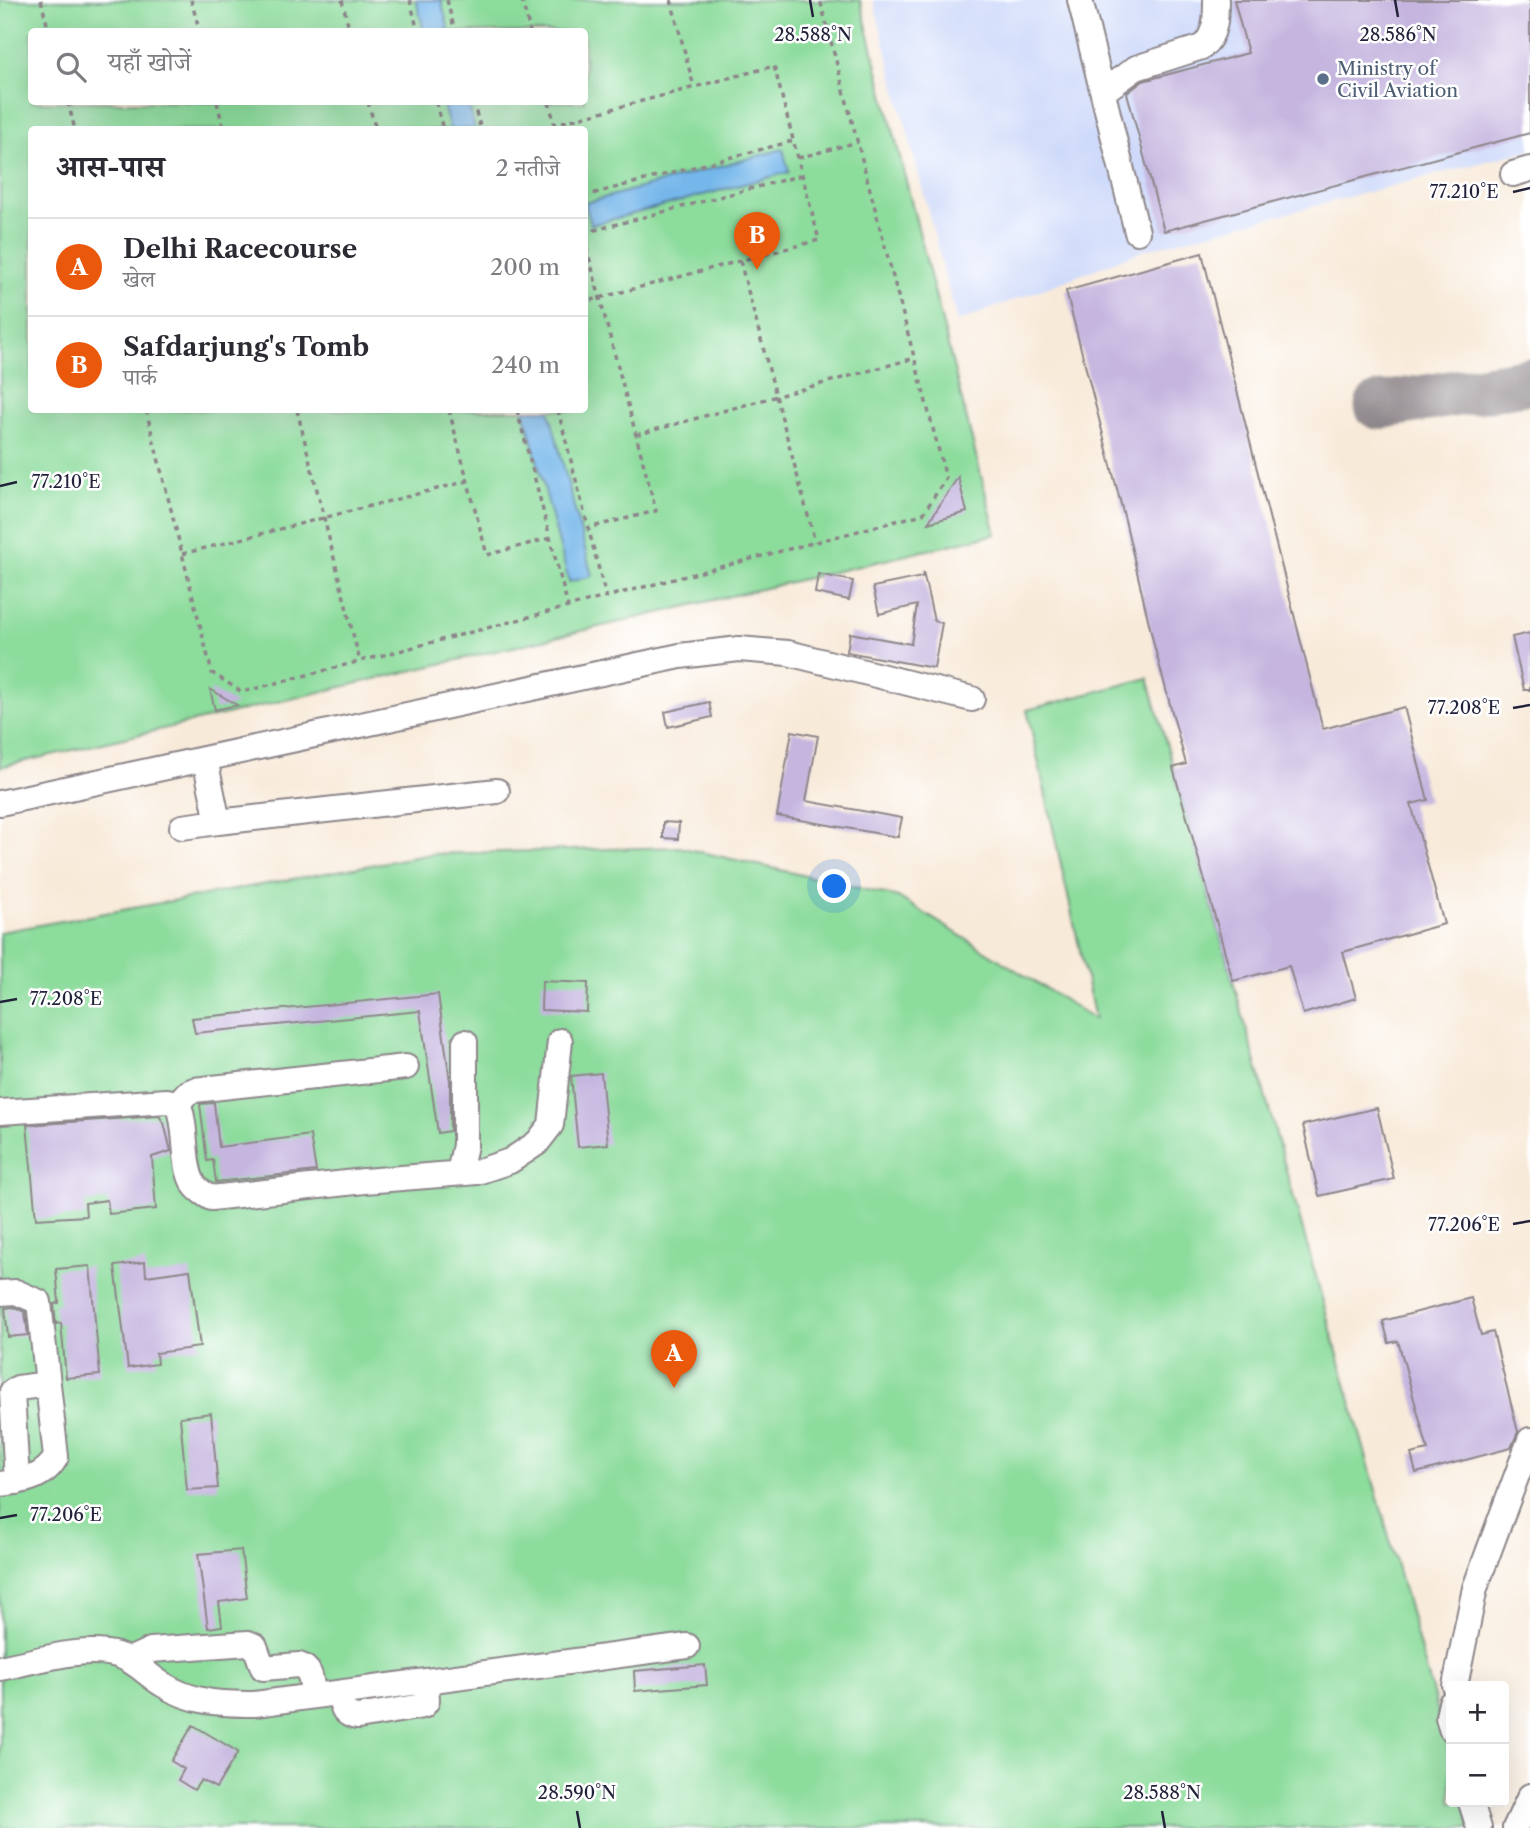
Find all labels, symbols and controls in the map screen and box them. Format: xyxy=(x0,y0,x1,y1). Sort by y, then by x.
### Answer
text: 28.588°N xyxy=(774,24,852,46)
text: 28.586°N xyxy=(1359,24,1437,46)
search box xyxy=(28,28,588,105)
text: यहाँ खोजें xyxy=(108,46,191,78)
icon: search xyxy=(52,48,90,86)
place label: Ministry of Civil Aviation xyxy=(1337,57,1458,102)
marker: Ministry of Civil Aviation xyxy=(1315,71,1331,87)
text: आस-पास xyxy=(56,148,165,185)
text: 2 नतीजे xyxy=(495,154,560,182)
text: 77.210°E xyxy=(1429,181,1499,203)
pin: B xyxy=(734,212,780,270)
text: Delhi Racecourse xyxy=(123,233,357,265)
text: A xyxy=(70,253,88,281)
text: 200 m xyxy=(490,253,560,281)
text: खेल xyxy=(123,265,155,293)
text: Safdarjung's Tomb xyxy=(123,331,369,363)
text: B xyxy=(70,351,88,379)
text: 240 m xyxy=(491,351,560,379)
text: पार्क xyxy=(123,363,157,391)
text: 77.210°E xyxy=(31,471,101,493)
text: 77.208°E xyxy=(1428,697,1500,719)
your location xyxy=(817,869,851,903)
text: 77.208°E xyxy=(30,988,102,1010)
text: 77.206°E xyxy=(1428,1214,1500,1236)
pin: A xyxy=(651,1330,697,1388)
text: 77.206°E xyxy=(30,1504,102,1526)
map controls xyxy=(1446,1681,1509,1807)
button: + xyxy=(1446,1681,1509,1744)
button: − xyxy=(1446,1744,1509,1807)
text: 28.590°N xyxy=(538,1782,616,1804)
text: 28.588°N xyxy=(1123,1782,1201,1804)

